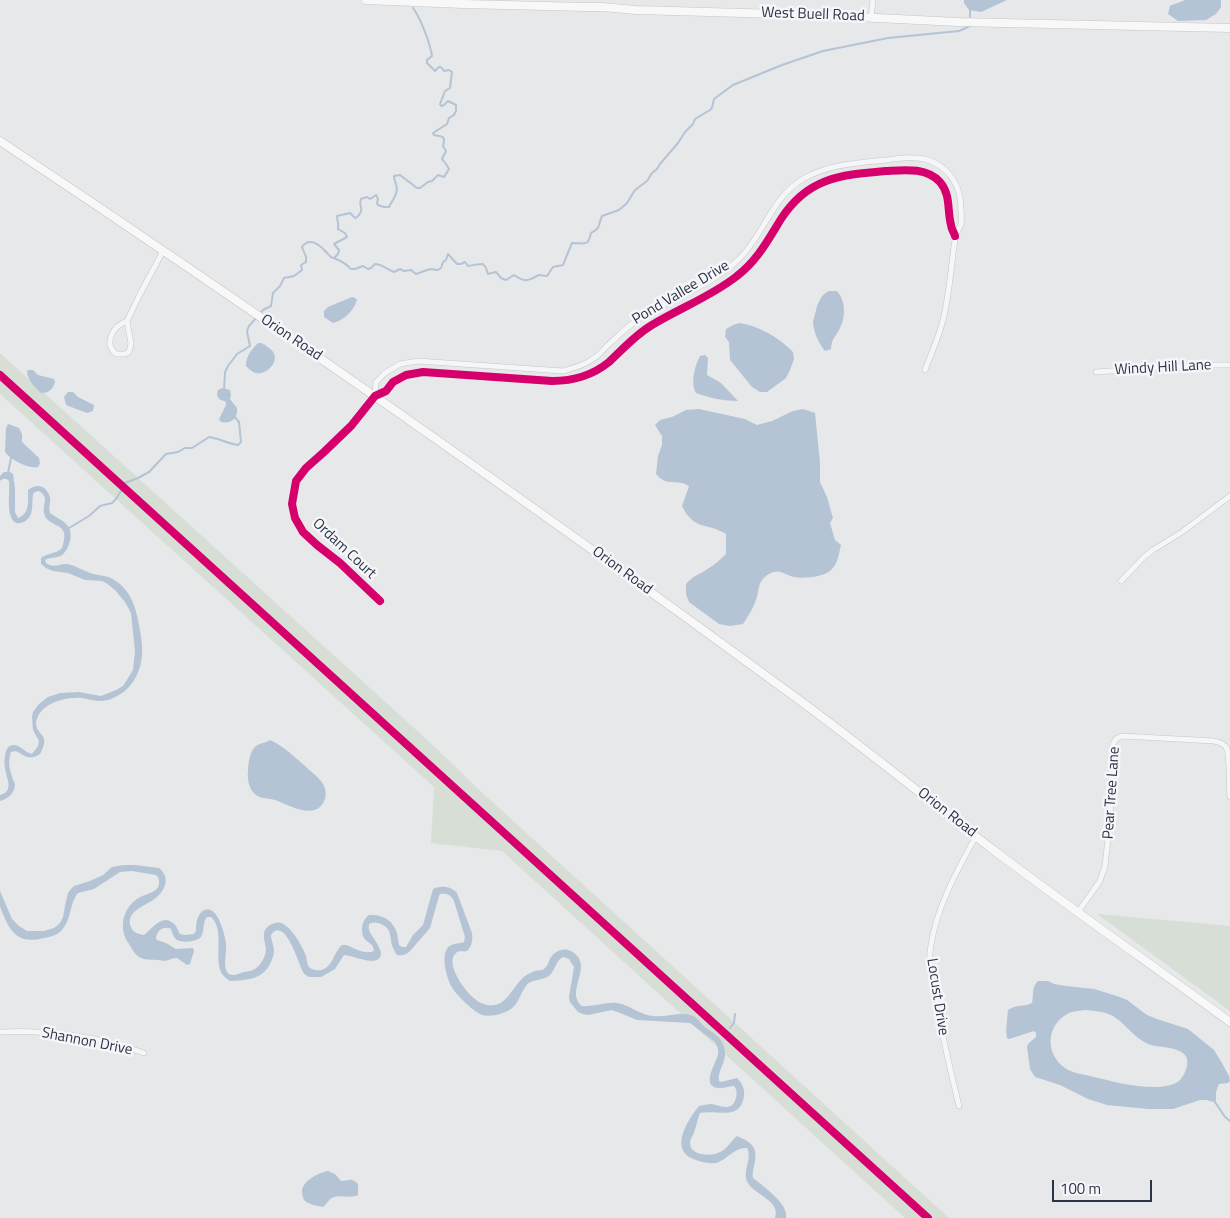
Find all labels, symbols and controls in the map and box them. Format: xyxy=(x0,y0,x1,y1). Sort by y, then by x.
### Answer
street label: West Buell Road xyxy=(761,4,865,26)
street label: Pond Vallee Drive xyxy=(629,257,733,329)
street label: Orion Road xyxy=(257,311,325,365)
street label: Windy Hill Lane xyxy=(1114,356,1212,380)
street label: Ordam Court xyxy=(308,515,380,583)
street label: Orion Road xyxy=(588,543,656,599)
street label: Pear Tree Lane xyxy=(1100,746,1124,840)
street label: Orion Road xyxy=(914,784,980,842)
street label: Locust Drive xyxy=(922,957,952,1037)
street label: Shannon Drive xyxy=(40,1024,134,1060)
scale bar xyxy=(1055,1170,1155,1202)
text: 100 m xyxy=(1060,1177,1101,1200)

